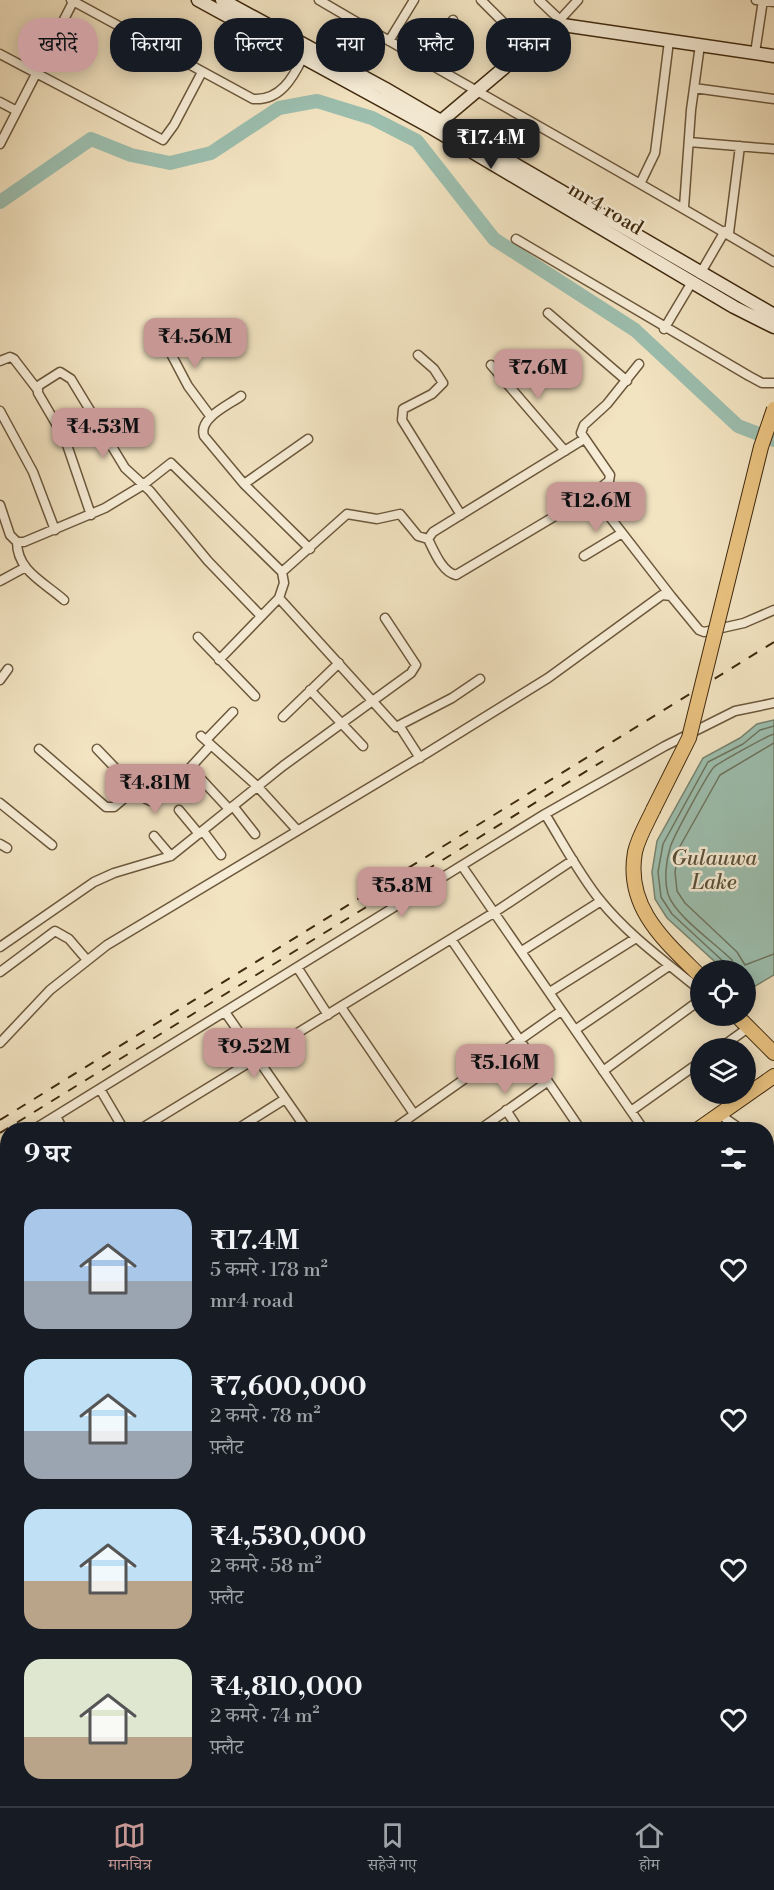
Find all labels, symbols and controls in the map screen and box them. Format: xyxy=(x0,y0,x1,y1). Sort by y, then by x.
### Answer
chip: खरीदें xyxy=(18,18,98,72)
chip: किराया xyxy=(110,18,202,72)
chip: फ़िल्टर xyxy=(214,18,304,72)
chip: नया xyxy=(316,18,385,72)
chip: फ़्लैट xyxy=(397,18,474,72)
chip: मकान xyxy=(486,18,571,72)
pin: ₹17.4M xyxy=(442,119,540,170)
text: ₹17.4M xyxy=(457,126,525,151)
street label: mr4 road xyxy=(563,177,648,242)
pin: ₹4.56M xyxy=(146,318,244,369)
text: ₹4.56M xyxy=(158,325,232,350)
pin: ₹7.6M xyxy=(496,349,580,400)
text: ₹7.6M xyxy=(508,356,568,381)
pin: ₹4.53M xyxy=(54,408,152,459)
text: ₹4.53M xyxy=(66,415,140,440)
pin: ₹12.6M xyxy=(547,482,645,533)
text: ₹12.6M xyxy=(560,489,632,514)
pin: ₹4.81M xyxy=(106,764,204,815)
text: ₹4.81M xyxy=(119,771,191,796)
water label: Gulauwa Lake xyxy=(671,846,757,896)
pin: ₹5.8M xyxy=(360,867,444,918)
text: ₹5.8M xyxy=(371,874,433,899)
map controls xyxy=(690,960,756,1104)
button: locate xyxy=(690,960,756,1026)
pin: ₹9.52M xyxy=(205,1028,303,1079)
text: ₹9.52M xyxy=(217,1035,291,1060)
button: layers xyxy=(690,1038,756,1104)
pin: ₹5.16M xyxy=(456,1044,554,1095)
text: ₹5.16M xyxy=(470,1051,540,1076)
text: 9 घर xyxy=(24,1138,70,1170)
icon: filters xyxy=(717,1142,750,1175)
text: ₹17.4M xyxy=(210,1225,299,1257)
icon: home xyxy=(72,1233,144,1305)
icon: heart xyxy=(717,1253,750,1286)
text: 5 कमरे · 178 m² xyxy=(210,1258,328,1283)
text: mr4 road xyxy=(210,1289,293,1314)
text: ₹7,600,000 xyxy=(210,1371,367,1403)
icon: home xyxy=(72,1383,144,1455)
icon: heart xyxy=(717,1403,750,1436)
text: 2 कमरे · 78 m² xyxy=(210,1404,320,1429)
text: फ़्लैट xyxy=(210,1436,243,1461)
text: ₹4,530,000 xyxy=(210,1521,367,1553)
icon: home xyxy=(72,1533,144,1605)
icon: heart xyxy=(717,1553,750,1586)
text: 2 कमरे · 58 m² xyxy=(210,1554,322,1579)
text: फ़्लैट xyxy=(210,1586,243,1611)
text: ₹4,810,000 xyxy=(210,1671,363,1703)
icon: home xyxy=(72,1683,144,1755)
icon: heart xyxy=(717,1703,750,1736)
text: 2 कमरे · 74 m² xyxy=(210,1704,319,1729)
text: फ़्लैट xyxy=(210,1736,243,1761)
tab: मानचित्र xyxy=(108,1819,152,1880)
tab: सहेजे गए xyxy=(368,1819,417,1880)
tab: होम xyxy=(633,1819,666,1880)

